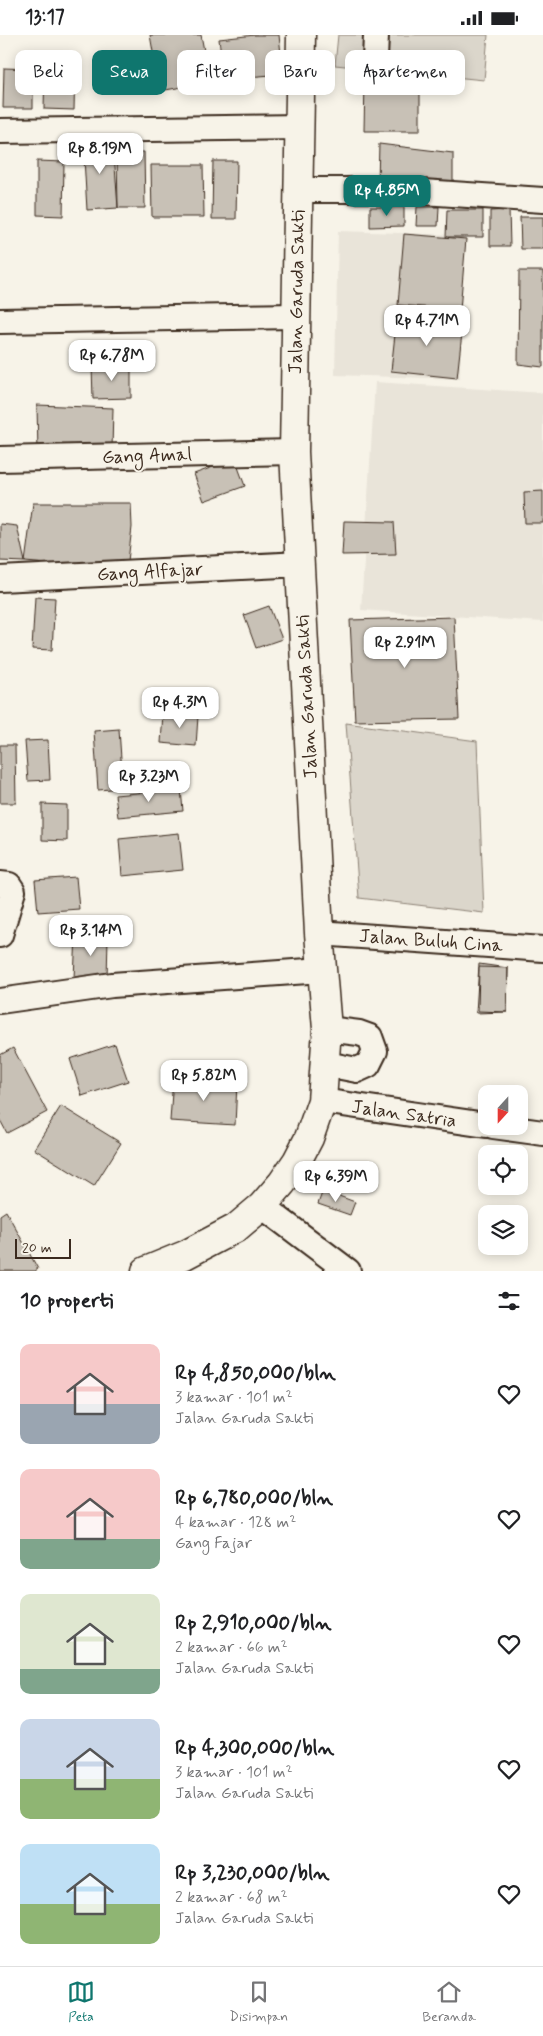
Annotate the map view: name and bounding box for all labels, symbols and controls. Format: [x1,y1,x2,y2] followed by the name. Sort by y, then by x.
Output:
[25,5,65,30] text: 13:17
[15,50,82,95] chip: Beli
[92,50,167,95] chip: Sewa
[177,50,255,95] chip: Filter
[265,50,335,95] chip: Baru
[345,50,465,95] chip: Apartemen
[48,133,152,175] pin: Rp 8.19M
[68,138,132,159] text: Rp 8.19M
[335,175,439,217] pin: Rp 4.85M
[355,180,419,201] text: Rp 4.85M
[283,210,311,374] street label: Jalan Garuda Sakti
[375,305,479,347] pin: Rp 4.71M
[395,310,459,331] text: Rp 4.71M
[60,339,164,382] pin: Rp 6.78M
[80,345,144,366] text: Rp 6.78M
[102,442,193,472] street label: Gang Amal
[96,557,204,589] street label: Gang Alfajar
[290,614,324,780] street label: Jalan Garuda Sakti
[353,627,457,669] pin: Rp 2.91M
[375,632,435,653] text: Rp 2.91M
[134,687,226,729] pin: Rp 4.3M
[153,692,207,713] text: Rp 4.3M
[97,761,201,803] pin: Rp 3.23M
[119,766,179,787] text: Rp 3.23M
[39,915,143,957] pin: Rp 3.14M
[60,920,122,941] text: Rp 3.14M
[358,924,504,959] street label: Jalan Buluh Cina
[152,1059,256,1102] pin: Rp 5.82M
[171,1065,237,1086] text: Rp 5.82M
[478,1085,528,1135] north arrow
[478,1085,528,1255] map controls
[350,1094,458,1134] street label: Jalan Satria
[478,1145,528,1195] button: locate
[284,1161,388,1203] pin: Rp 6.39M
[305,1166,367,1187] text: Rp 6.39M
[478,1205,528,1255] button: layers
[15,1236,71,1259] scale bar
[22,1239,52,1257] text: 20 m
[20,1287,113,1315] text: 10 properti
[495,1287,523,1315] icon: filters
[175,1359,336,1387] text: Rp 4,850,000/bln
[60,1364,120,1424] icon: home
[495,1380,523,1408] icon: heart
[175,1387,293,1408] text: 3 kamar · 101 m²
[175,1408,313,1429] text: Jalan Garuda Sakti
[175,1484,333,1512] text: Rp 6,780,000/bln
[60,1489,120,1549] icon: home
[495,1505,523,1533] icon: heart
[175,1512,296,1533] text: 4 kamar · 128 m²
[175,1533,252,1554] text: Gang Fajar
[175,1609,331,1637] text: Rp 2,910,000/bln
[60,1614,120,1674] icon: home
[495,1630,523,1658] icon: heart
[175,1637,288,1658] text: 2 kamar · 66 m²
[175,1658,313,1679] text: Jalan Garuda Sakti
[175,1734,334,1762] text: Rp 4,300,000/bln
[60,1739,120,1799] icon: home
[495,1755,523,1783] icon: heart
[175,1762,293,1783] text: 3 kamar · 101 m²
[175,1783,313,1804] text: Jalan Garuda Sakti
[175,1859,330,1887] text: Rp 3,230,000/bln
[60,1864,120,1924] icon: home
[495,1880,523,1908] icon: heart
[175,1887,288,1908] text: 2 kamar · 68 m²
[175,1908,313,1929] text: Jalan Garuda Sakti
[67,1978,95,2026] tab: Peta
[229,1978,288,2026] tab: Disimpan
[422,1978,476,2026] tab: Beranda

